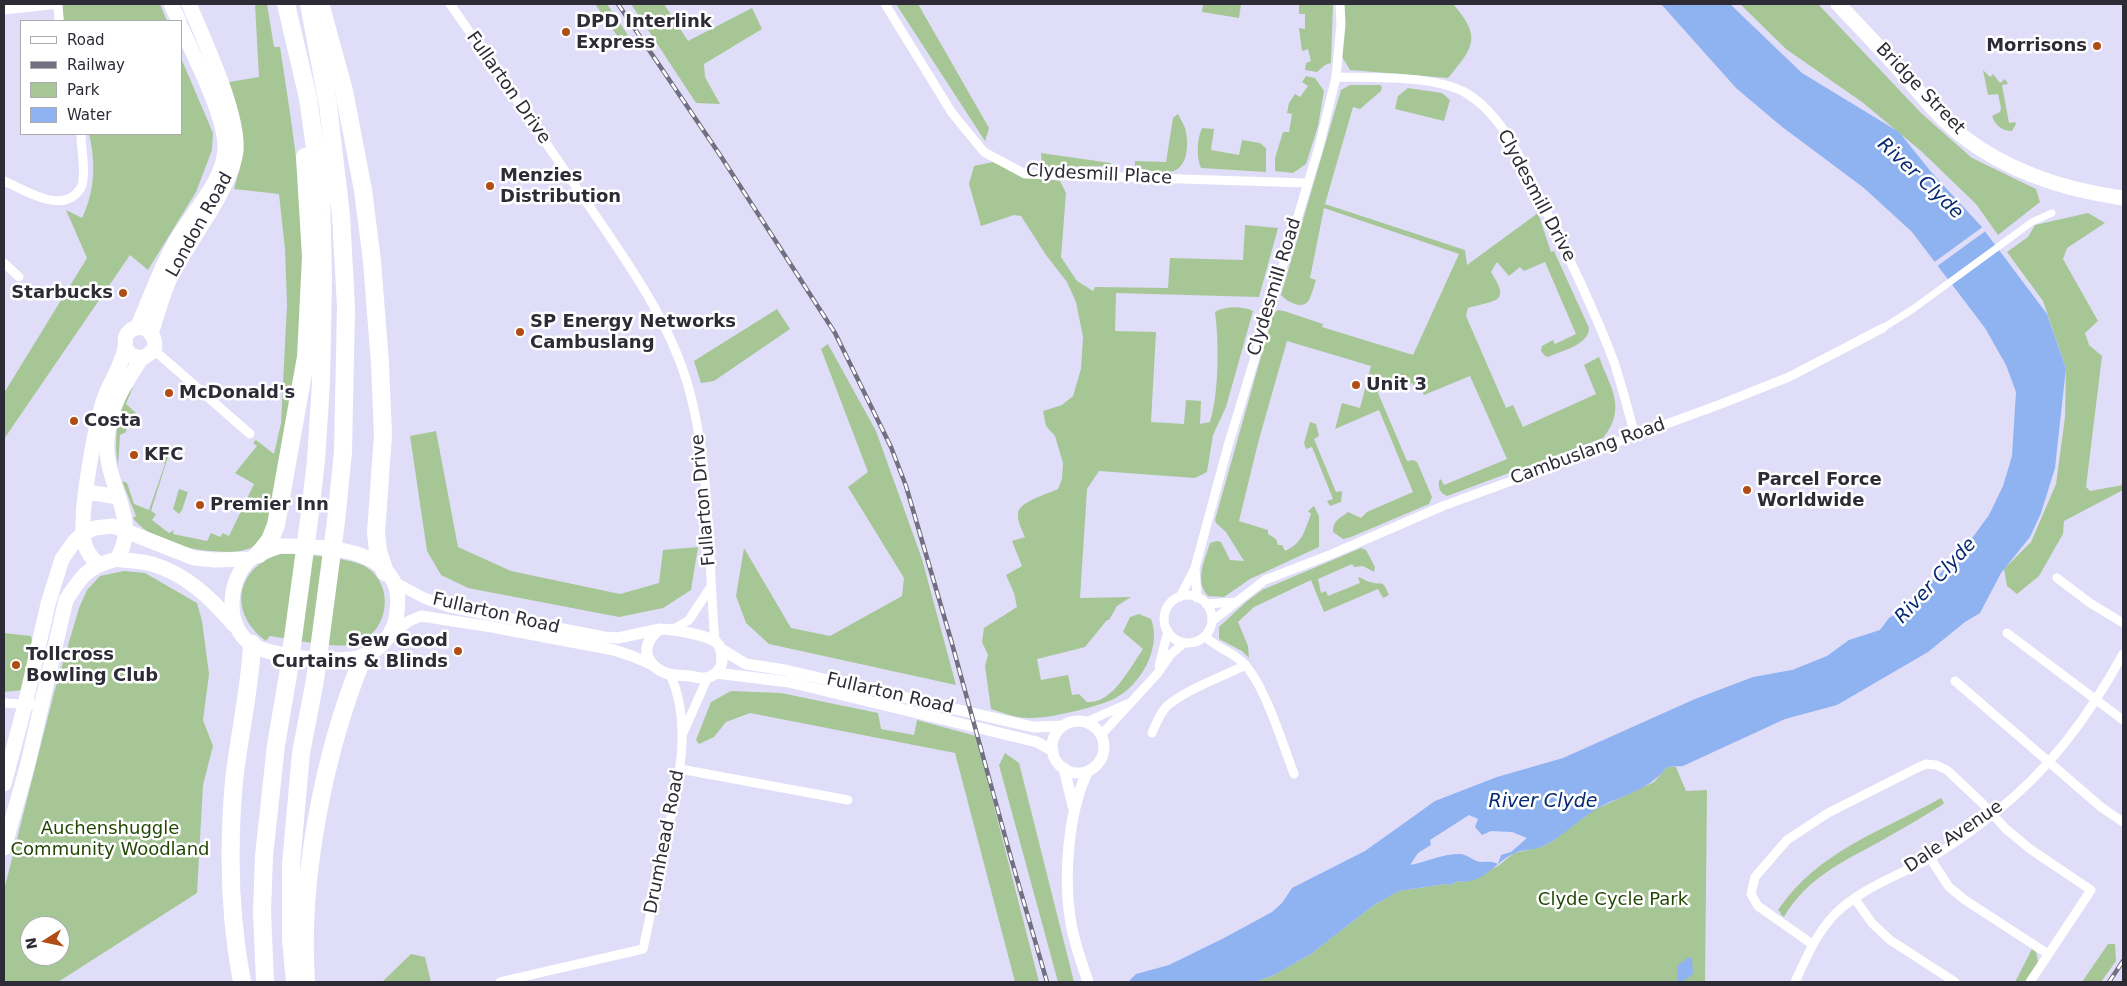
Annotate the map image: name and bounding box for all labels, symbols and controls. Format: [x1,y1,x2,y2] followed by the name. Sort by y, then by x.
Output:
[576,11,712,54] place label: DPD Interlink Express
[20,20,182,135] legend
[560,26,572,38] marker: DPD Interlink Express
[461,28,555,148] street label: Fullarton Drive
[67,31,105,49] text: Road
[1986,35,2087,57] place label: Morrisons
[1871,39,1969,139] street label: Bridge Street
[2091,40,2103,52] marker: Morrisons
[67,56,125,74] text: Railway
[67,81,99,99] text: Park
[67,106,111,124] text: Water
[1492,126,1580,266] street label: Clydesmill Drive
[1872,134,1968,224] water label: River Clyde
[1025,160,1173,190] street label: Clydesmill Place
[500,165,621,208] place label: Menzies Distribution
[162,169,238,281] street label: London Road
[484,180,496,192] marker: Menzies Distribution
[1244,215,1306,359] street label: Clydesmill Road
[11,282,113,304] place label: Starbucks
[117,287,129,299] marker: Starbucks
[530,311,736,354] place label: SP Energy Networks Cambuslang
[514,326,526,338] marker: SP Energy Networks Cambuslang
[1366,374,1427,396] place label: Unit 3
[1350,379,1362,391] marker: Unit 3
[179,382,295,404] place label: McDonald's
[163,387,175,399] marker: McDonald's
[84,410,141,432] place label: Costa
[1508,414,1668,490] street label: Cambuslang Road
[68,415,80,427] marker: Costa
[687,433,721,567] street label: Fullarton Drive
[144,444,183,466] place label: KFC
[128,449,140,461] marker: KFC
[1757,469,1882,512] place label: Parcel Force Worldwide
[1741,484,1753,496] marker: Parcel Force Worldwide
[210,494,329,516] place label: Premier Inn
[194,499,206,511] marker: Premier Inn
[1891,533,1981,629] water label: River Clyde
[430,589,562,639] street label: Fullarton Road
[272,630,448,672] place label: Sew Good Curtains & Blinds
[26,644,158,686] place label: Tollcross Bowling Club
[452,645,464,657] marker: Sew Good Curtains & Blinds
[10,659,22,671] marker: Tollcross Bowling Club
[824,669,956,719] street label: Fullarton Road
[640,768,690,916] street label: Drumhead Road
[1489,791,1597,813] water label: River Clyde
[1901,796,2007,878] street label: Dale Avenue
[11,818,209,861] park label: Auchenshuggle Community Woodland
[1538,889,1688,911] park label: Clyde Cycle Park
[20,916,70,966] north arrow
[22,936,40,951] text: N

